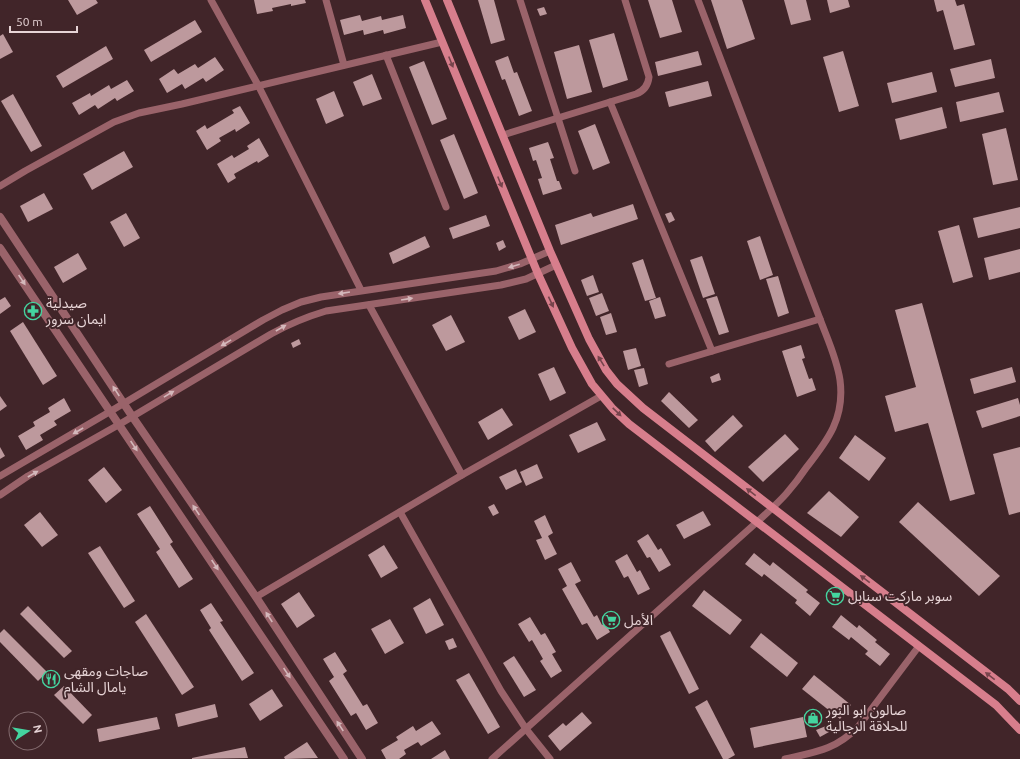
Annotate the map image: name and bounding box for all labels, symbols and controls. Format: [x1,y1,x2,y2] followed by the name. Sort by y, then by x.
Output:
[10,8,77,34] scale bar
[16,15,43,28] text: 50 m
[448,56,454,68] one-way arrow
[497,177,503,188] one-way arrow
[508,263,520,269] one-way arrow
[18,275,26,285] one-way arrow
[338,290,350,296] one-way arrow
[45,295,106,328] place label: صيدلية ايمان سرور
[401,296,413,302] one-way arrow
[547,296,554,308] one-way arrow
[23,301,43,321] pharmacy icon: صيدلية ايمان سرور
[275,325,287,331] one-way arrow
[220,339,232,346] one-way arrow
[597,355,604,367] one-way arrow
[112,385,119,397] one-way arrow
[163,391,175,398] one-way arrow
[612,408,622,417] one-way arrow
[72,427,84,434] one-way arrow
[130,440,138,451] one-way arrow
[27,470,39,477] one-way arrow
[745,487,756,496] one-way arrow
[192,505,200,515] one-way arrow
[211,559,218,571] one-way arrow
[859,575,870,584] one-way arrow
[825,586,845,606] supermarket icon: سوبر ماركت سنابل
[848,588,952,605] place label: سوبر ماركت سنابل
[601,610,621,630] supermarket icon: الأمل
[265,612,273,623] one-way arrow
[624,612,653,629] place label: الأمل
[64,663,148,698] place label: صاجات ومقهى يامال الشام
[283,668,291,678] one-way arrow
[41,669,61,689] restaurant icon: صاجات ومقهى يامال الشام
[985,671,996,680] one-way arrow
[825,702,907,735] place label: صالون ابو النور للحلاقة الرجالية
[803,708,823,728] shop icon: صالون ابو النور للحلاقة الرجالية
[8,711,48,751] north arrow
[336,721,344,731] one-way arrow
[31,724,45,734] text: N

